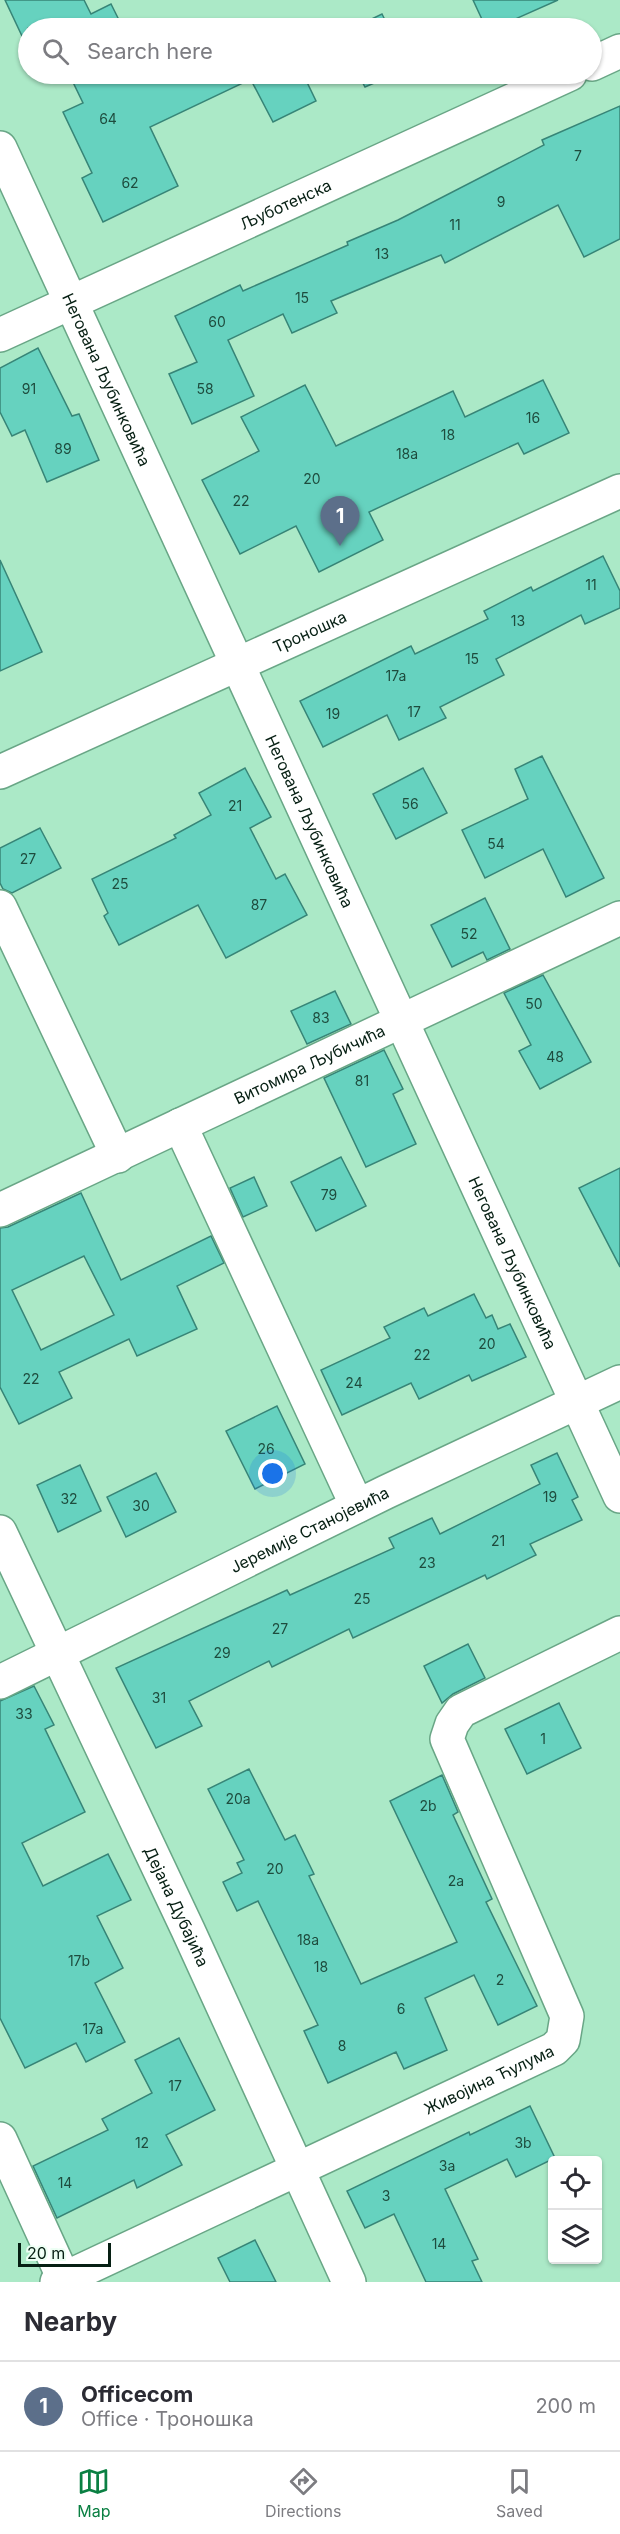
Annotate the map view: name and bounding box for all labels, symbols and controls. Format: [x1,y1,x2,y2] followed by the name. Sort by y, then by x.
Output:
[18,18,602,84] search box
[39,35,72,68] icon: search
[87,38,213,64] text: Search here
[99,110,117,127] house number: 64
[574,147,582,164] house number: 7
[121,174,139,191] house number: 62
[237,175,334,234] street label: Љуботенска
[497,193,505,210] house number: 9
[449,216,461,233] house number: 11
[375,245,389,262] house number: 13
[295,289,309,306] house number: 15
[58,290,155,469] street label: Негована Љубинковића
[208,313,226,330] house number: 60
[22,380,36,397] house number: 91
[196,380,214,397] house number: 58
[526,409,540,426] house number: 16
[441,426,455,443] house number: 18
[54,440,72,457] house number: 89
[396,445,418,462] house number: 18a
[303,470,321,487] house number: 20
[232,492,250,509] house number: 22
[320,496,360,546] pin: 1
[585,576,597,593] house number: 11
[270,606,350,657] street label: Троношка
[511,612,525,629] house number: 13
[465,650,479,667] house number: 15
[386,667,406,684] house number: 17a
[407,703,421,720] house number: 17
[326,705,340,722] house number: 19
[261,731,358,911] street label: Негована Љубинковића
[401,795,419,812] house number: 56
[228,797,242,814] house number: 21
[487,835,505,852] house number: 54
[20,850,36,867] house number: 27
[111,875,129,892] house number: 25
[251,896,267,913] house number: 87
[460,925,478,942] house number: 52
[525,995,543,1012] house number: 50
[312,1009,330,1026] house number: 83
[231,1020,388,1108] street label: Витомира Љубичића
[546,1048,564,1065] house number: 48
[355,1072,369,1089] house number: 81
[464,1173,561,1352] street label: Негована Љубинковића
[321,1186,337,1203] house number: 79
[478,1335,496,1352] house number: 20
[413,1346,431,1363] house number: 22
[22,1370,40,1387] house number: 22
[345,1374,363,1391] house number: 24
[257,1440,275,1457] house number: 26
[258,1459,287,1488] your location
[227,1482,392,1577] street label: Јеремије Станојевића
[543,1488,557,1505] house number: 19
[60,1490,78,1507] house number: 32
[132,1497,150,1514] house number: 30
[491,1532,505,1549] house number: 21
[418,1554,436,1571] house number: 23
[353,1590,371,1607] house number: 25
[272,1620,288,1637] house number: 27
[213,1644,231,1661] house number: 29
[152,1689,166,1706] house number: 31
[15,1705,33,1722] house number: 33
[540,1730,546,1747] house number: 1
[225,1790,251,1807] house number: 20a
[419,1797,437,1814] house number: 2b
[140,1843,213,1970] street label: Дејана Дубајића
[266,1860,284,1877] house number: 20
[448,1872,464,1889] house number: 2a
[297,1931,319,1948] house number: 18a
[68,1952,90,1969] house number: 17b
[314,1958,328,1975] house number: 18
[496,1971,504,1988] house number: 2
[397,2000,405,2017] house number: 6
[83,2020,103,2037] house number: 17a
[338,2037,346,2054] house number: 8
[421,2040,557,2119] street label: Живојина Ћулума
[168,2077,182,2094] house number: 17
[135,2134,149,2151] house number: 12
[514,2134,532,2151] house number: 3b
[548,2156,602,2264] map controls
[548,2156,602,2210] button: locate
[439,2157,455,2174] house number: 3a
[58,2174,72,2191] house number: 14
[382,2187,390,2204] house number: 3
[548,2210,602,2264] button: layers
[432,2235,446,2252] house number: 14
[18,2240,111,2268] scale bar
[27,2243,65,2263] text: 20 m
[24,2306,117,2337] text: Nearby
[81,2381,193,2407] text: Officecom
[39,2394,48,2418] text: 1
[535,2394,596,2418] text: 200 m
[81,2407,254,2431] text: Office · Троношка
[77,2465,111,2521] tab: Map
[265,2465,341,2521] tab: Directions
[496,2465,543,2521] tab: Saved

